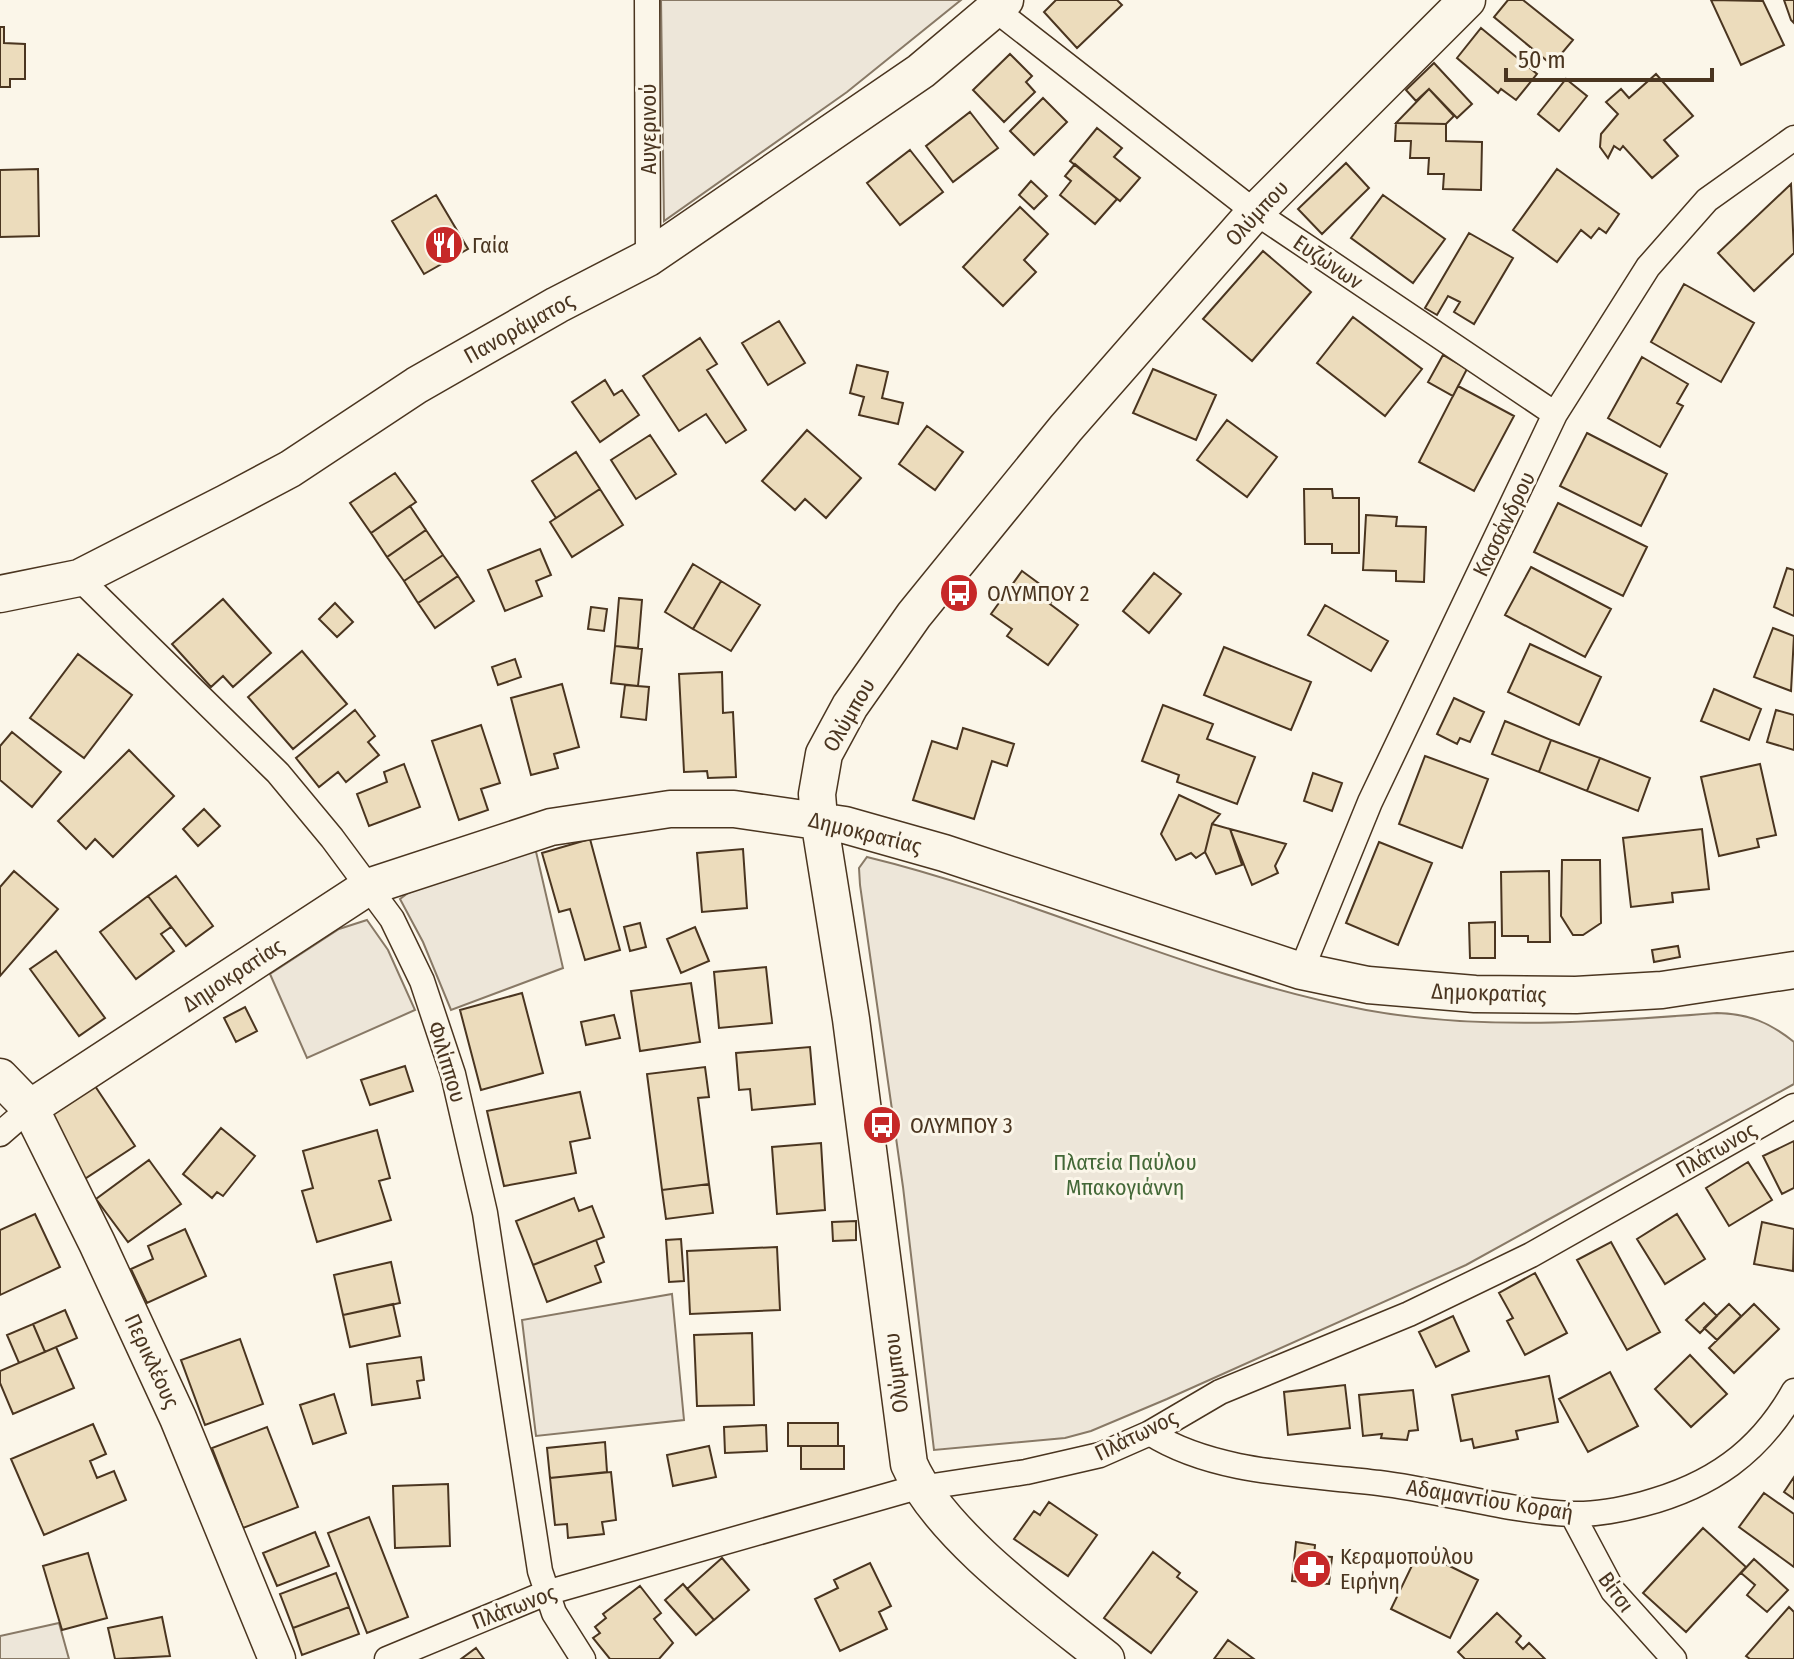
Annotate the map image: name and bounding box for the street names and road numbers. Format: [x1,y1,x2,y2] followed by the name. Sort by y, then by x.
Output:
[635,84,662,174] street label: Αυγερινού
[1220,174,1294,252] street label: Ολύμπου
[1288,229,1368,295] street label: Ευζώνων
[459,287,579,369] street label: Πανοράματος
[1467,467,1541,581] street label: Κασσάνδρου
[817,673,881,757] street label: Ολύμπου
[806,806,924,860] street label: Δημοκρατίας
[177,932,289,1018] street label: Δημοκρατίας
[1431,977,1547,1009] street label: Δημοκρατίας
[422,1018,472,1106] street label: Φιλίππου
[1671,1116,1761,1184] street label: Πλάτωνος
[118,1310,186,1412] street label: Περικλέους
[878,1331,914,1415] street label: Ολύμπου
[1090,1403,1182,1467] street label: Πλάτωνος
[1405,1473,1575,1527] street label: Αδαμαντίου Κοραή
[1592,1567,1640,1617] street label: Βίτσι
[468,1579,560,1635] street label: Πλάτωνος

